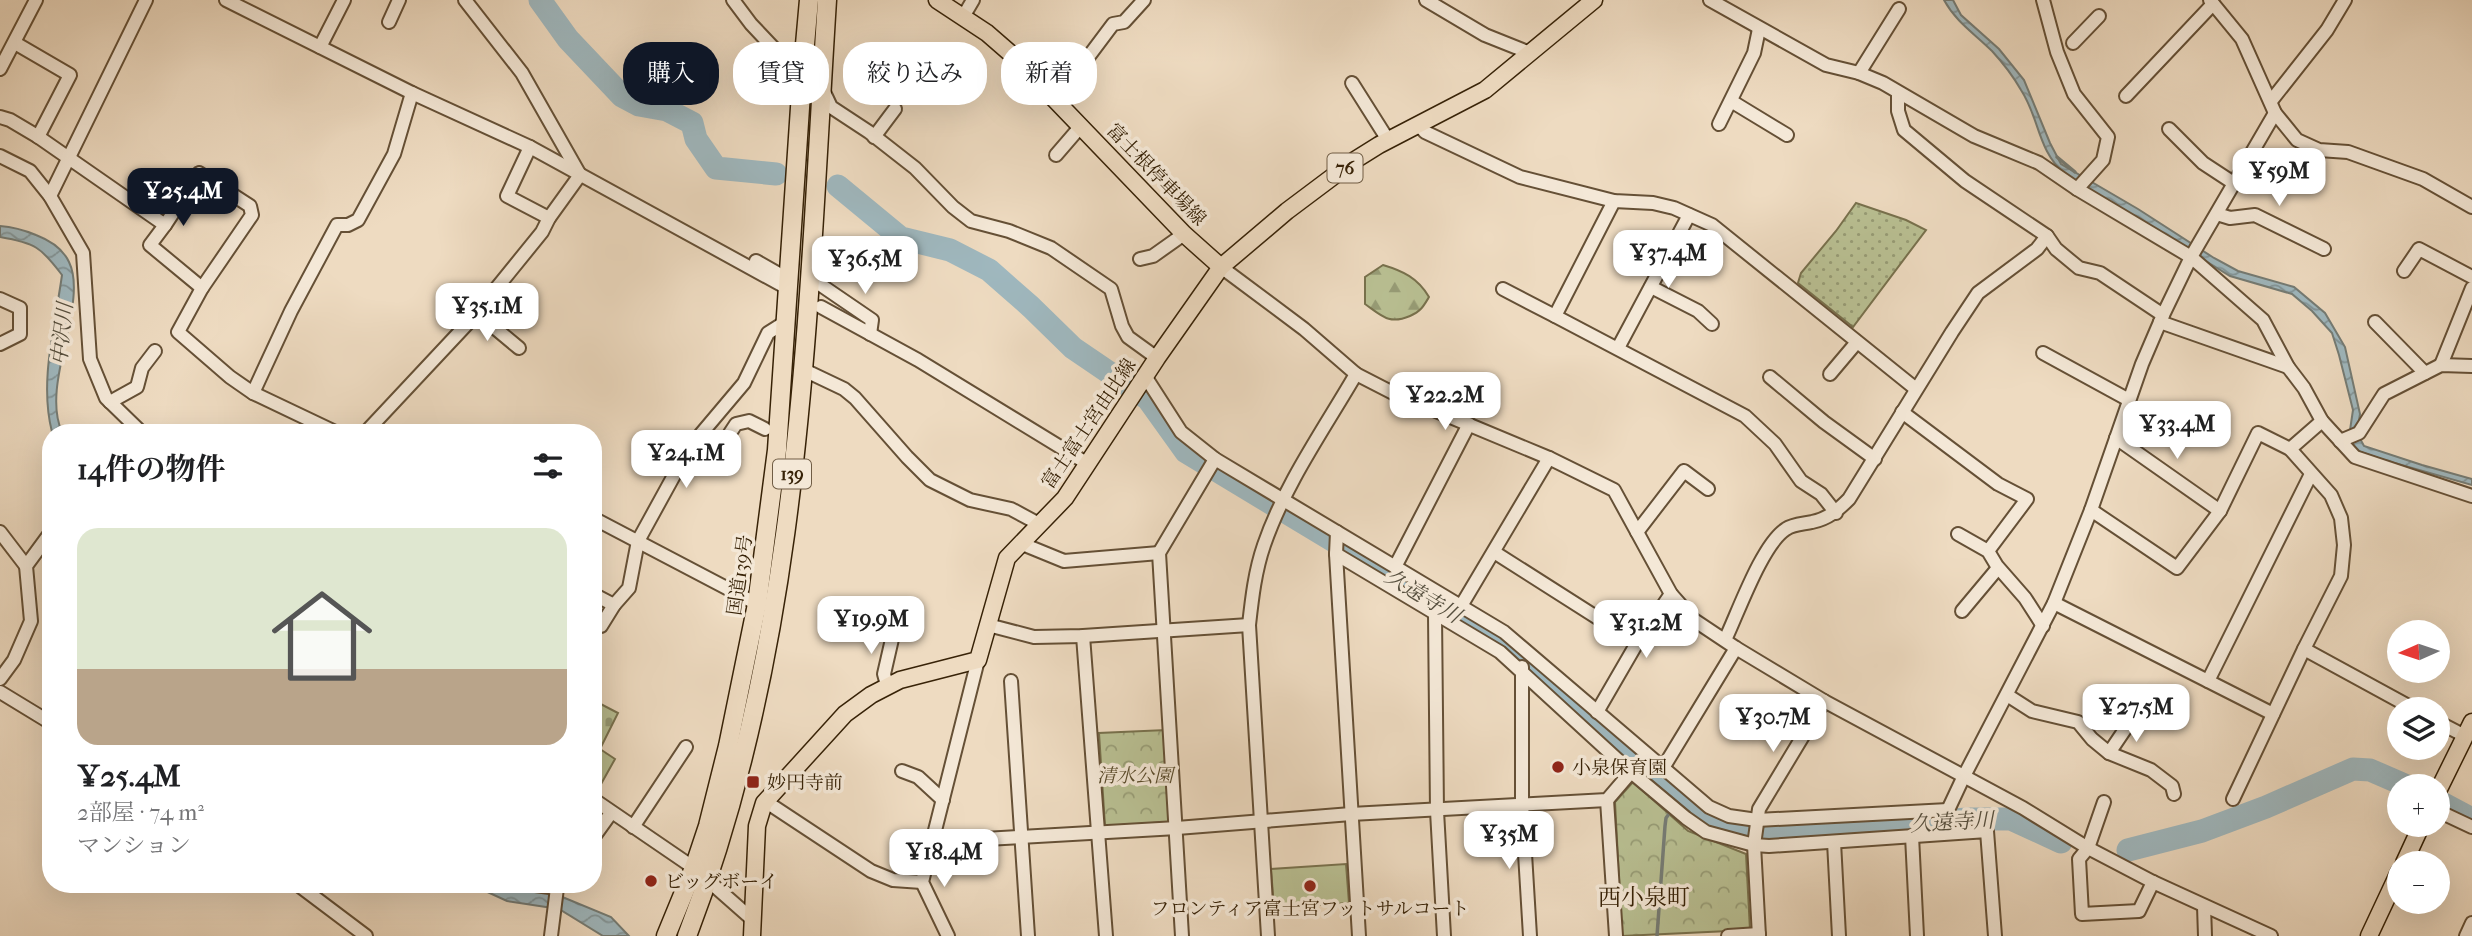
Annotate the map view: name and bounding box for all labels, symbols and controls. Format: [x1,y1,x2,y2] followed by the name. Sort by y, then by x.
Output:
[623,42,719,105] chip: 購入
[733,42,829,105] chip: 賃貸
[843,42,987,105] chip: 絞り込み
[1001,42,1097,105] chip: 新着
[1102,119,1210,230] street label: 富士根停車場線
[2238,148,2320,208] pin: ¥59M
[1328,154,1362,182] road number: 76
[2249,157,2309,184] text: ¥59M
[126,168,240,228] pin: ¥25.4M
[143,177,223,204] text: ¥25.4M
[1611,230,1725,290] pin: ¥37.4M
[808,236,922,296] pin: ¥36.5M
[1629,239,1707,266] text: ¥37.4M
[828,245,902,272] text: ¥36.5M
[430,284,544,343] pin: ¥35.1M
[452,292,522,319] text: ¥35.1M
[47,299,77,367] water label: 中沢川
[1037,354,1140,493] street label: 富士富士宮由比線
[1388,372,1502,432] pin: ¥22.2M
[1406,381,1484,408] text: ¥22.2M
[2120,402,2234,461] pin: ¥33.4M
[2139,410,2215,437] text: ¥33.4M
[629,430,743,490] pin: ¥24.1M
[647,439,725,466] text: ¥24.1M
[529,447,567,485] icon: filters
[77,452,225,487] text: 14件の物件
[773,460,811,488] road number: 139
[723,533,757,617] street label: 国道139号
[1381,564,1467,629] water label: 久遠寺川
[259,573,385,699] icon: home
[814,596,928,656] pin: ¥19.9M
[1589,600,1703,660] pin: ¥31.2M
[833,605,909,632] text: ¥19.9M
[1610,609,1682,636] text: ¥31.2M
[2387,620,2450,682] north arrow
[2387,620,2450,914] map controls
[2079,684,2193,744] pin: ¥27.5M
[2099,693,2173,720] text: ¥27.5M
[1716,694,1830,754] pin: ¥30.7M
[2387,697,2450,760] button: layers
[1735,703,1811,730] text: ¥30.7M
[1572,757,1667,779] place label: 小泉保育園
[77,759,180,794] text: ¥25.4M
[1550,759,1566,775] marker: 小泉保育園
[1097,765,1176,787] park label: 清水公園
[767,772,843,794] place label: 妙円寺前
[745,774,761,790] marker: 妙円寺前
[2387,774,2450,837] button: +
[77,799,204,826] text: 2部屋 · 74 m²
[1909,808,1997,836] water label: 久遠寺川
[1468,812,1550,871] pin: ¥35M
[1480,820,1538,847] text: ¥35M
[887,830,1001,889] pin: ¥18.4M
[77,832,191,859] text: マンション
[905,838,983,865] text: ¥18.4M
[2387,851,2450,914] button: −
[665,871,778,893] place label: ビッグボーイ
[643,873,659,889] marker: ビッグボーイ
[1302,878,1318,894] marker: フロンティア富士宮フットサルコート
[1598,884,1690,911] district label: 西小泉町
[1150,898,1470,920] place label: フロンティア富士宮フットサルコート

